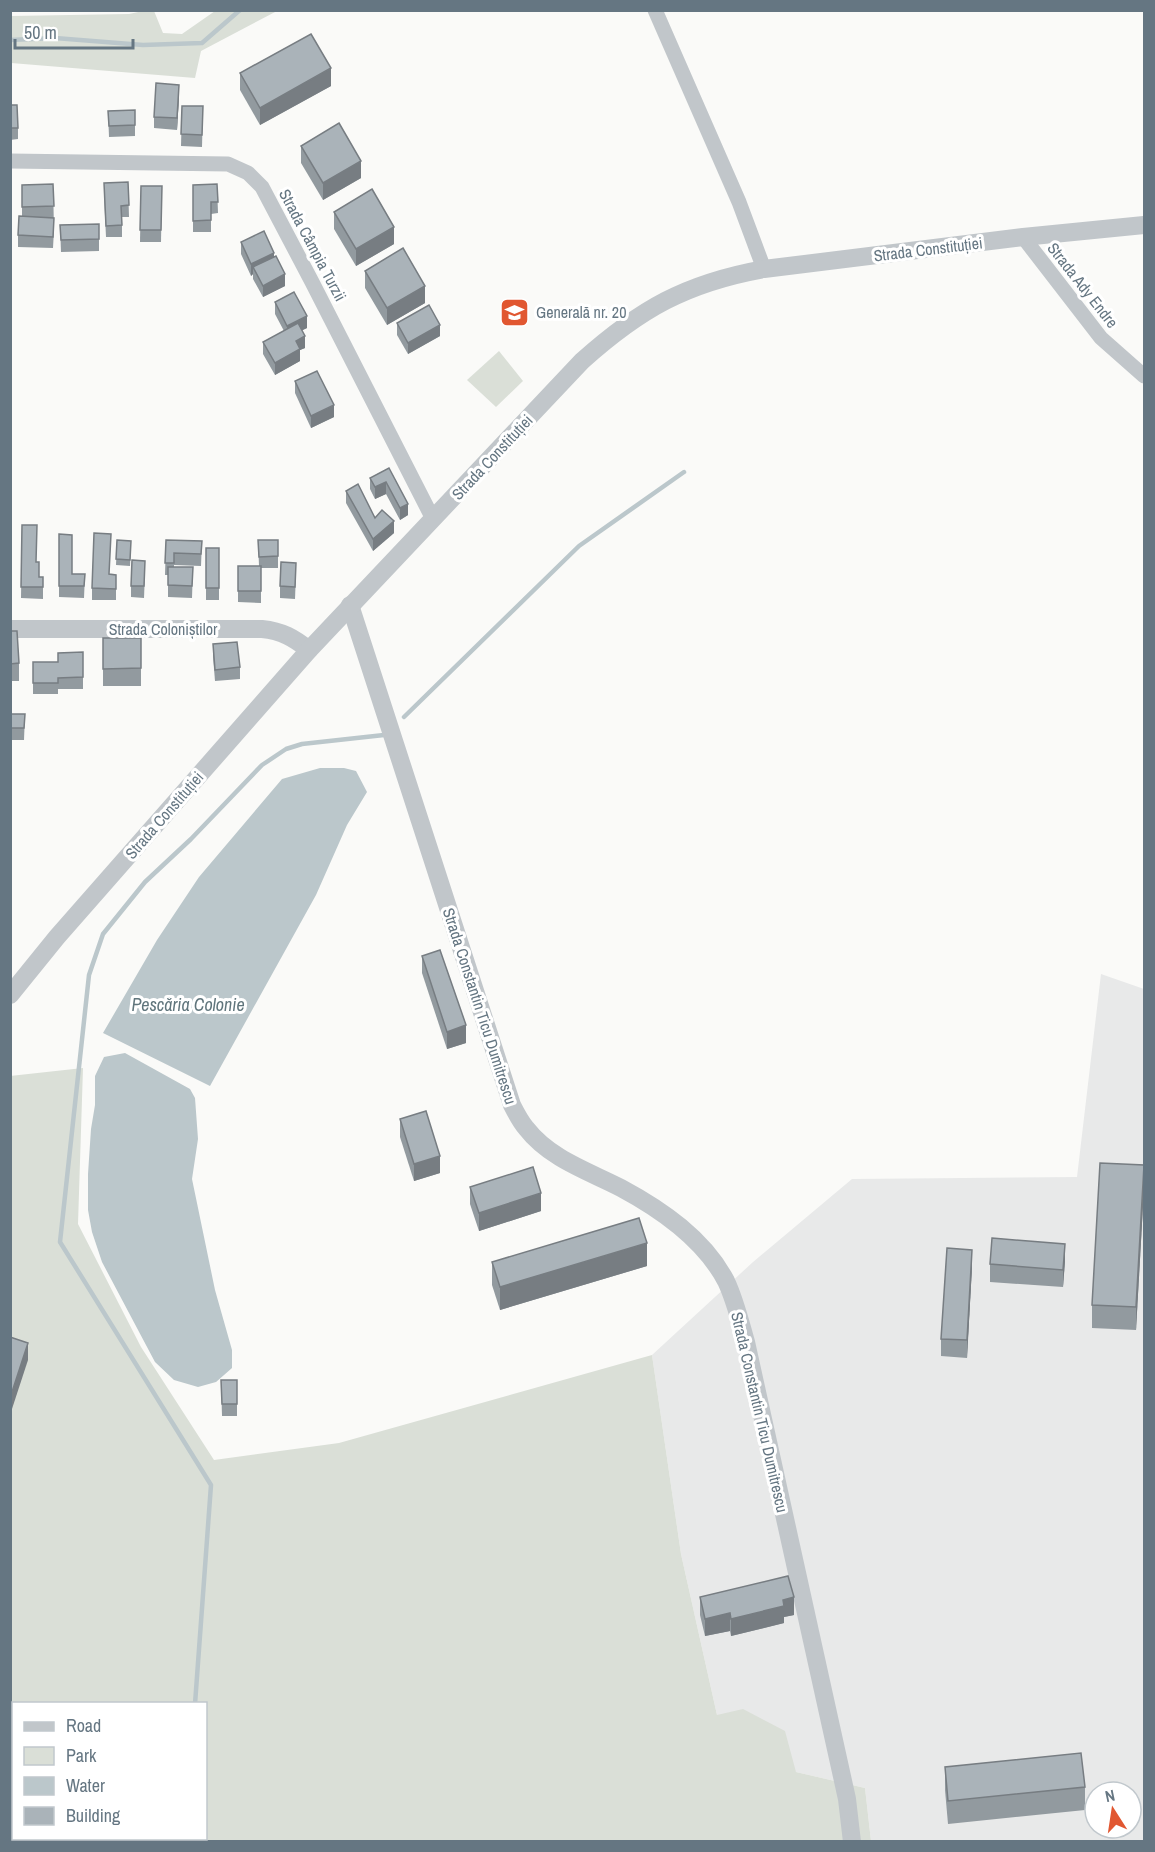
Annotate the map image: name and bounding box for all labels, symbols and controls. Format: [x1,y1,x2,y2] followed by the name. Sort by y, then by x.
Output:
[15,12,134,50] scale bar
[24,20,57,45] text: 50 m
[274,185,352,305] street label: Strada Câmpia Turzii
[872,231,984,267] street label: Strada Constituției
[1043,238,1123,332] street label: Strada Ady Endre
[499,296,531,328] school or university icon: Generală nr. 20
[536,301,626,323] place label: Generală nr. 20
[447,409,537,505] street label: Strada Constituției
[109,618,218,640] street label: Strada Coloniștilor
[120,766,208,864] street label: Strada Constituției
[438,905,522,1107] street label: Strada Constantin Ticu Dumitrescu
[131,992,245,1017] water label: Pescăria Colonie
[726,1310,794,1514] street label: Strada Constantin Ticu Dumitrescu
[12,1702,207,1840] legend
[66,1713,101,1738] text: Road
[66,1743,97,1768] text: Park
[66,1773,105,1798] text: Water
[1083,1780,1143,1840] north arrow
[1103,1784,1117,1807] text: N
[66,1803,121,1828] text: Building

